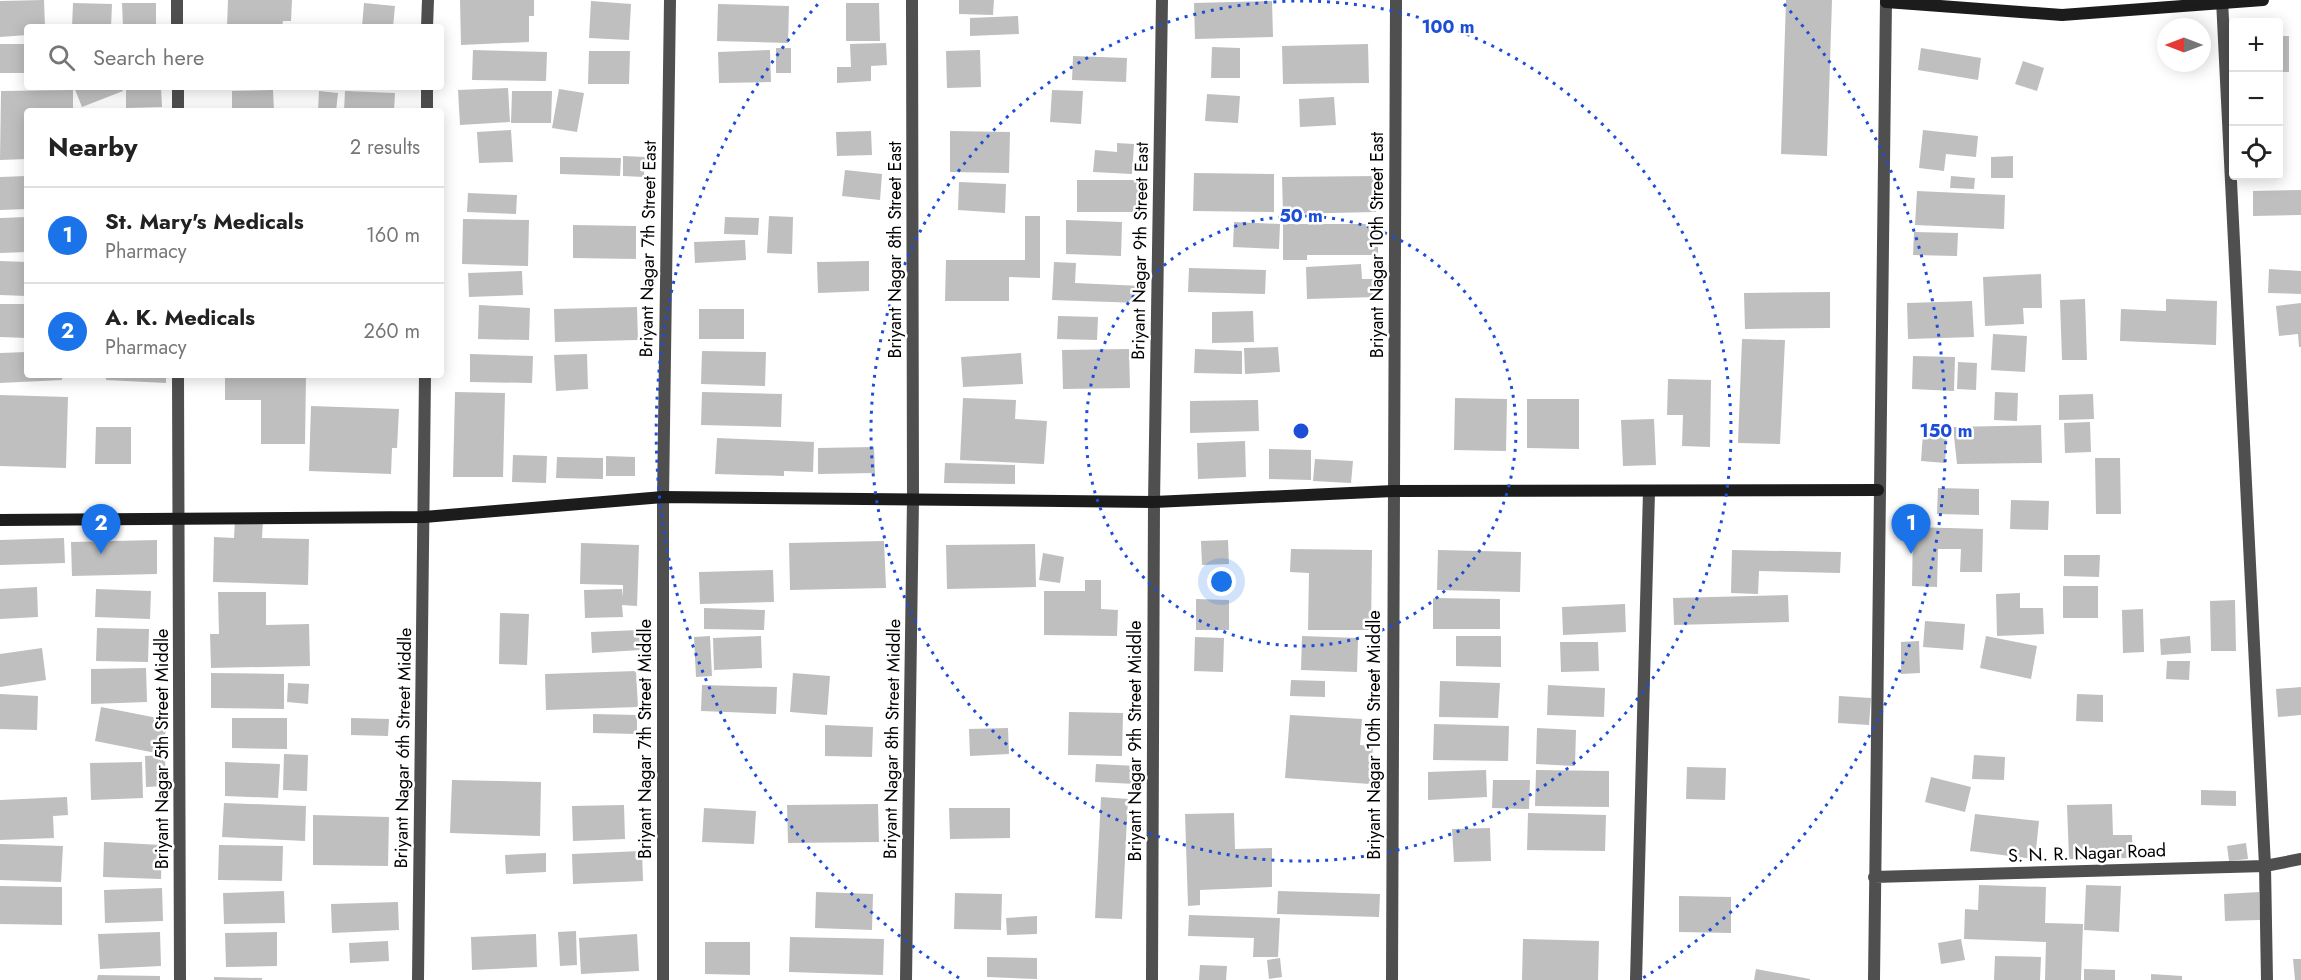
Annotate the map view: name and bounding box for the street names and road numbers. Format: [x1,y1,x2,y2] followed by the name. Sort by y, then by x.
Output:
[1364,131,1390,358] street label: Briyant Nagar 10th Street East
[633,140,663,358] street label: Briyant Nagar 7th Street East
[882,141,908,359] street label: Briyant Nagar 8th Street East
[1125,141,1155,360] street label: Briyant Nagar 9th Street East
[1361,610,1387,860] street label: Briyant Nagar 10th Street Middle
[632,619,658,859] street label: Briyant Nagar 7th Street Middle
[877,619,907,859] street label: Briyant Nagar 8th Street Middle
[1122,621,1148,861] street label: Briyant Nagar 9th Street Middle
[388,627,418,869] street label: Briyant Nagar 6th Street Middle
[149,629,175,869] street label: Briyant Nagar 5th Street Middle
[2007,837,2167,869] street label: S. N. R. Nagar Road

